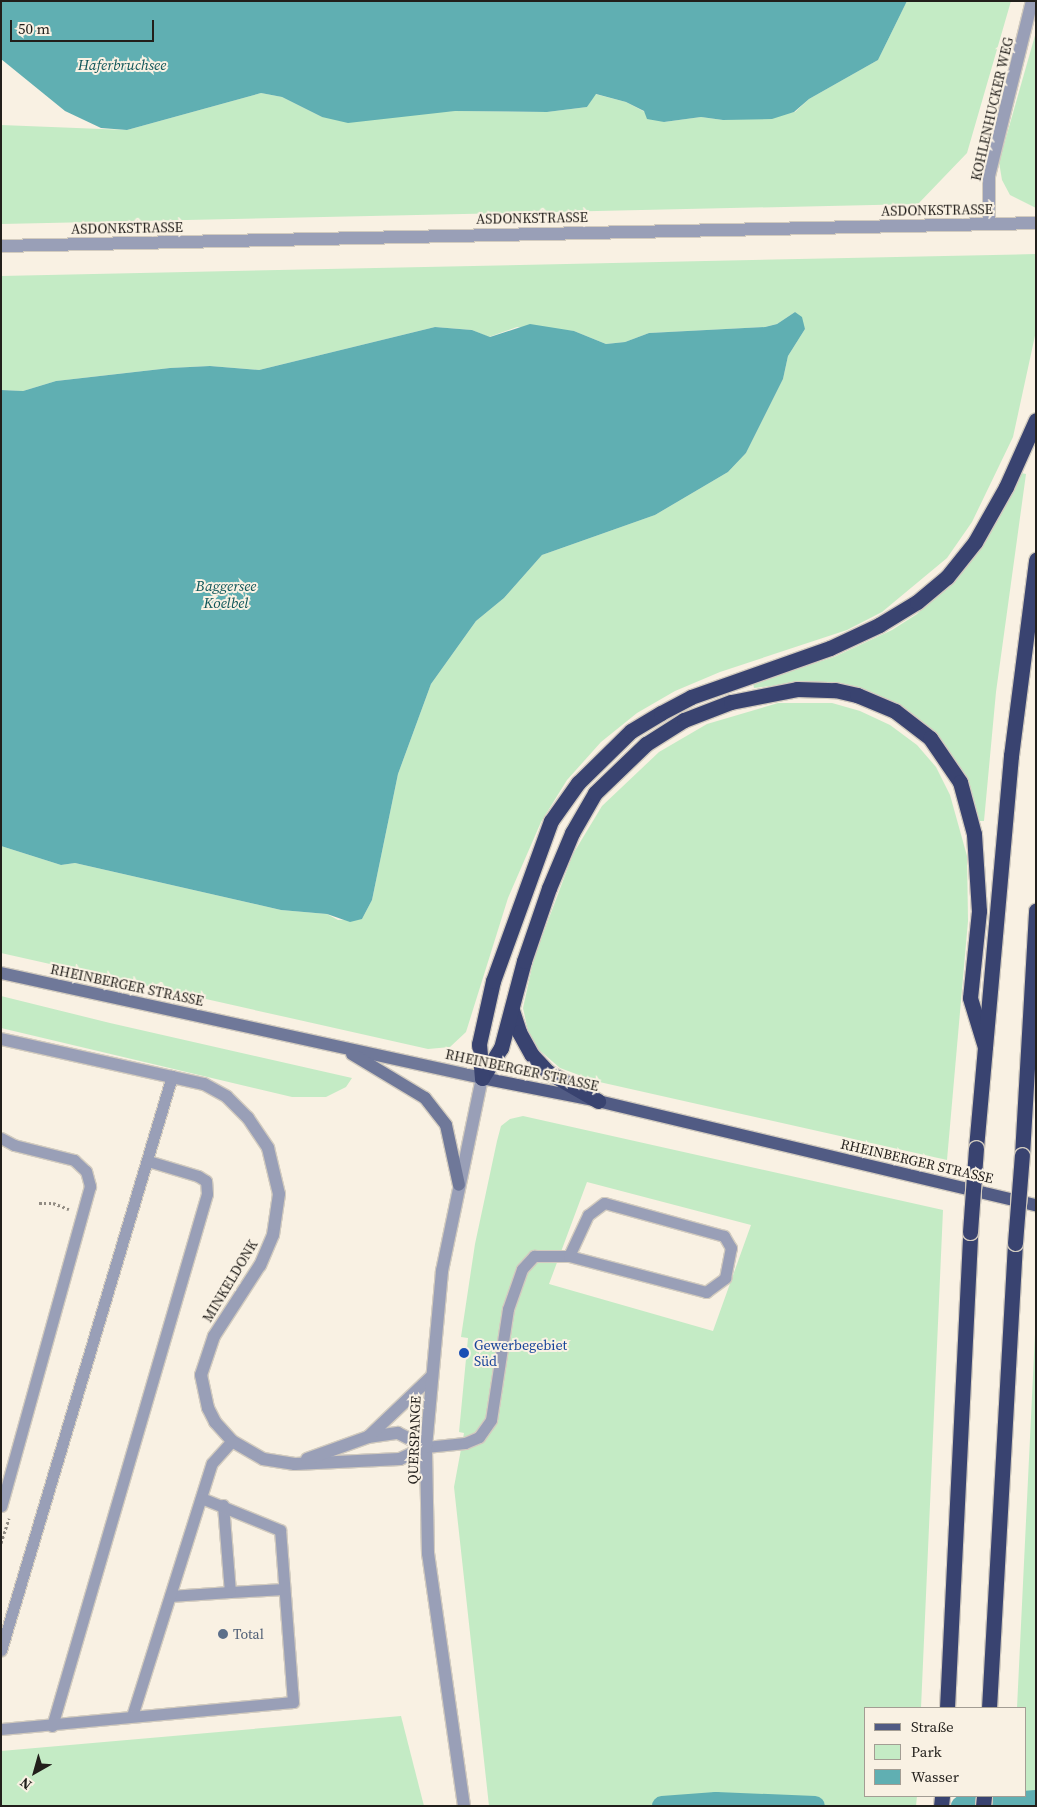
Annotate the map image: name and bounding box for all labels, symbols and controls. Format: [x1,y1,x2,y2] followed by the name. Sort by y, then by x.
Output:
[12,10,156,42] scale bar
[18,18,50,39] text: 50 m
[967,35,1017,183] street label: KOHLENHUCKER WEG
[78,56,166,74] water label: Haferbruchsee
[881,201,993,219] street label: ASDONKSTRASSE
[476,209,588,227] street label: ASDONKSTRASSE
[71,219,183,237] street label: ASDONKSTRASSE
[196,576,256,611] water label: Baggersee Koelbel
[49,961,205,1009] street label: RHEINBERGER STRASSE
[444,1046,600,1094] street label: RHEINBERGER STRASSE
[839,1135,995,1187] street label: RHEINBERGER STRASSE
[199,1237,261,1325] street label: MINKELDONK
[474,1337,567,1370] place label: Gewerbegebiet Süd
[458,1347,470,1359] marker: Gewerbegebiet Süd
[404,1395,424,1485] street label: QUERSPANGE
[233,1626,264,1642] place label: Total
[217,1628,229,1640] marker: Total
[864,1707,1027,1797] legend
[911,1716,954,1737] text: Straße
[911,1741,942,1762] text: Park
[10,1747,60,1797] north arrow
[911,1766,959,1787] text: Wasser
[16,1773,36,1795] text: N

